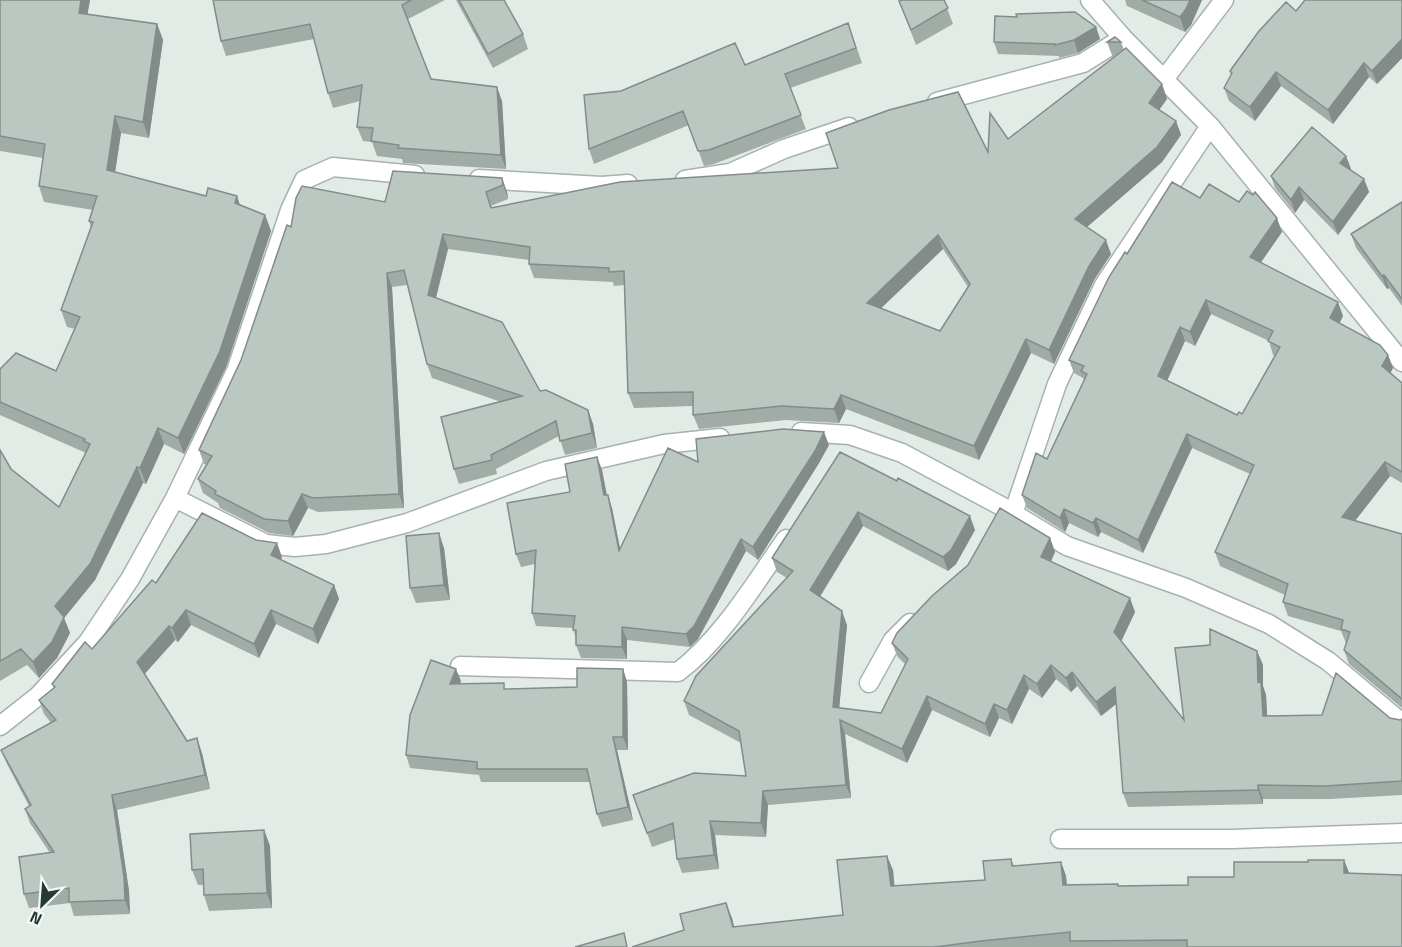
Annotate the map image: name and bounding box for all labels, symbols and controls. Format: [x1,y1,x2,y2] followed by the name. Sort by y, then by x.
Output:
[12,875,72,935] north arrow
[26,905,46,932] text: N

